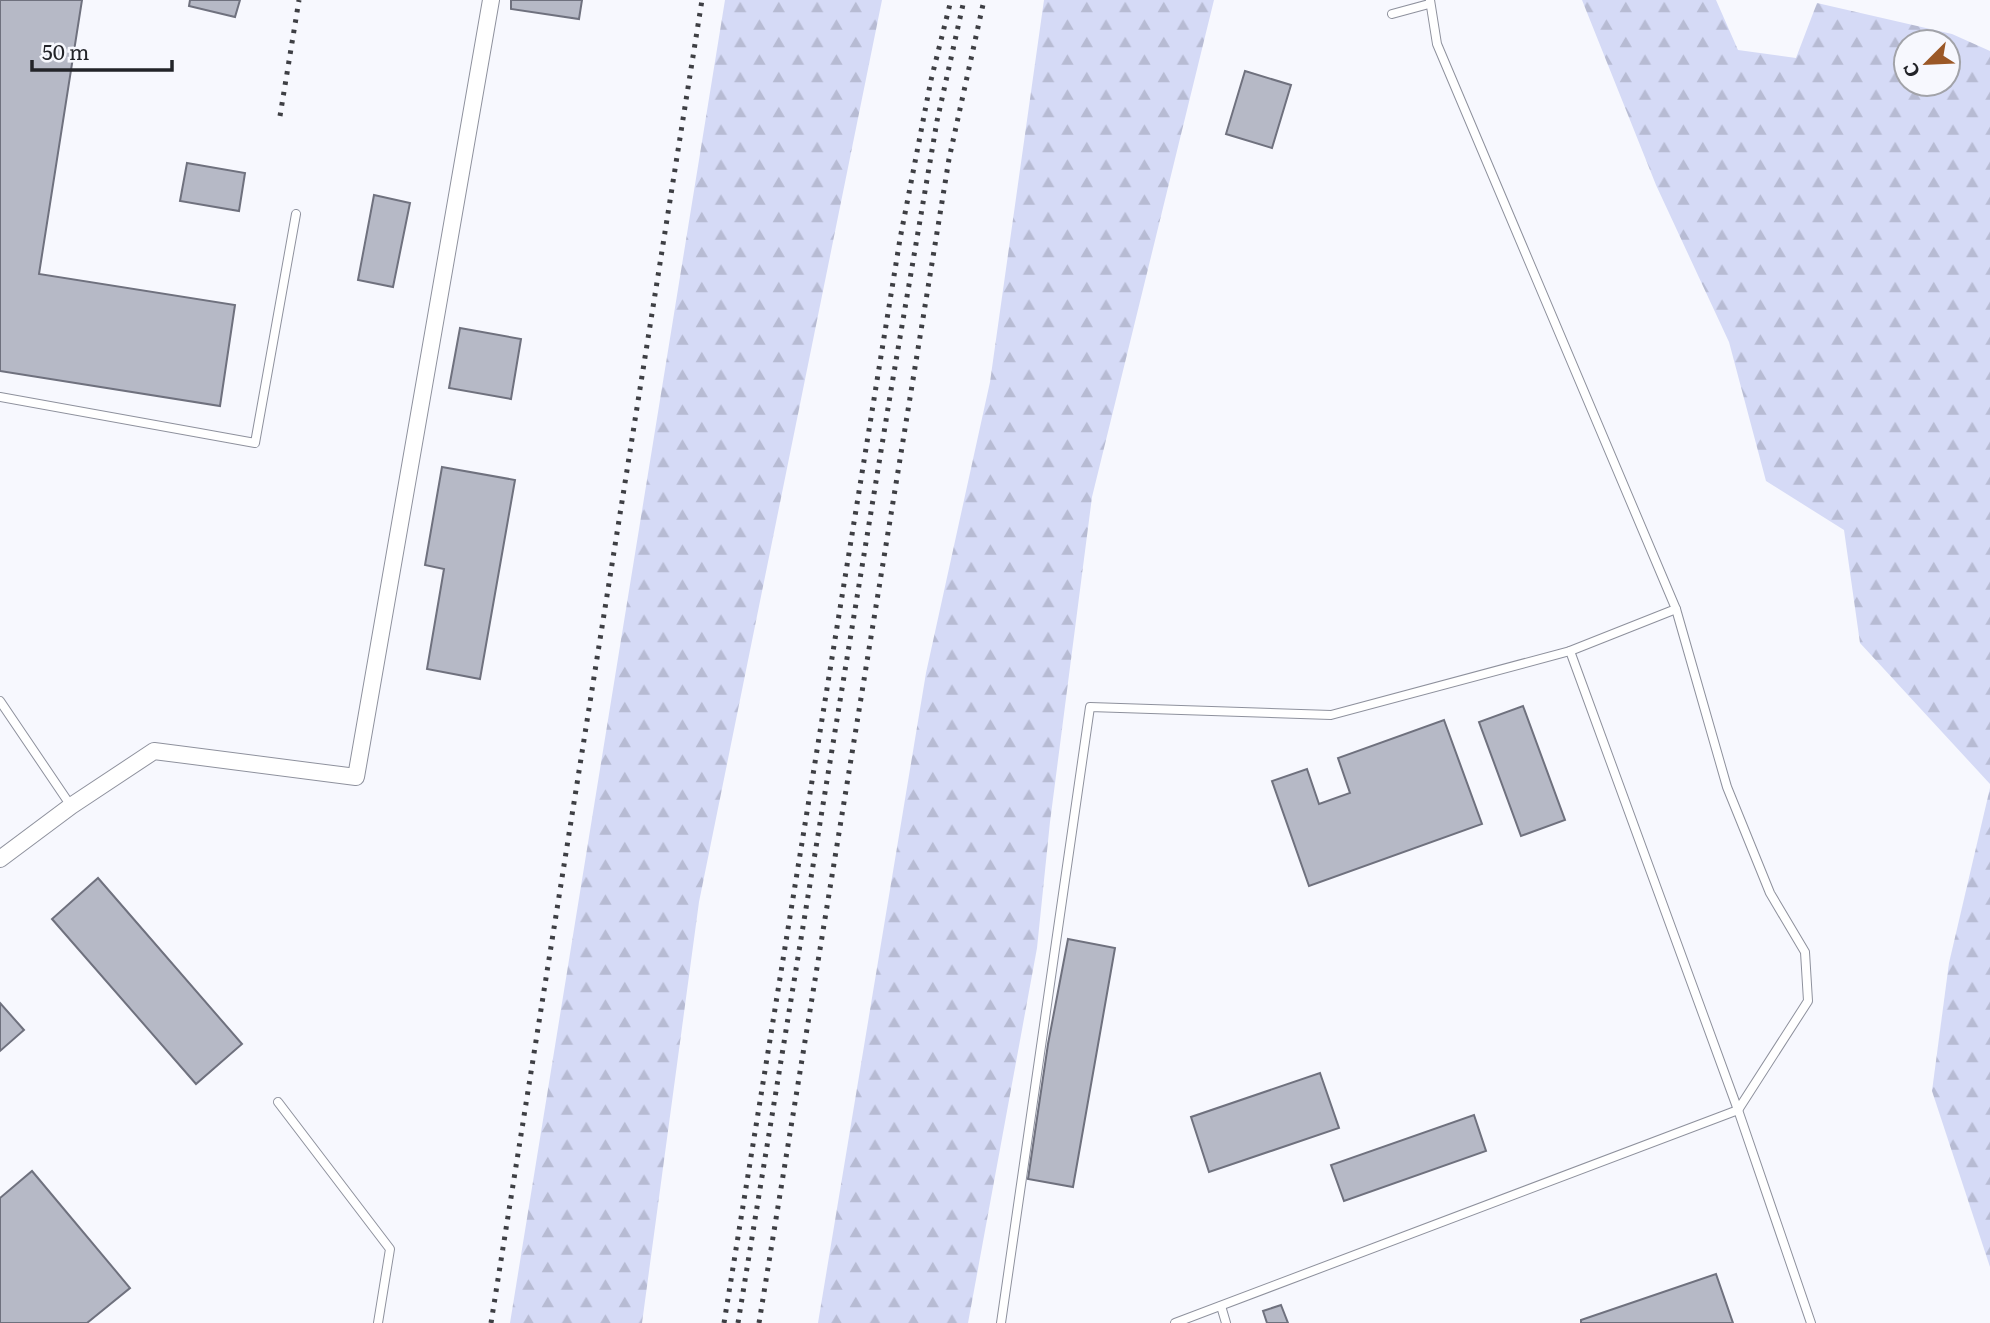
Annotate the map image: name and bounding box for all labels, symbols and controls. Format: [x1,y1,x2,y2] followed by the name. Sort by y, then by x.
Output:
[32,28,172,72] scale bar
[1892,28,1962,98] north arrow
[42,35,89,66] text: 50 m
[1895,58,1926,82] text: С

